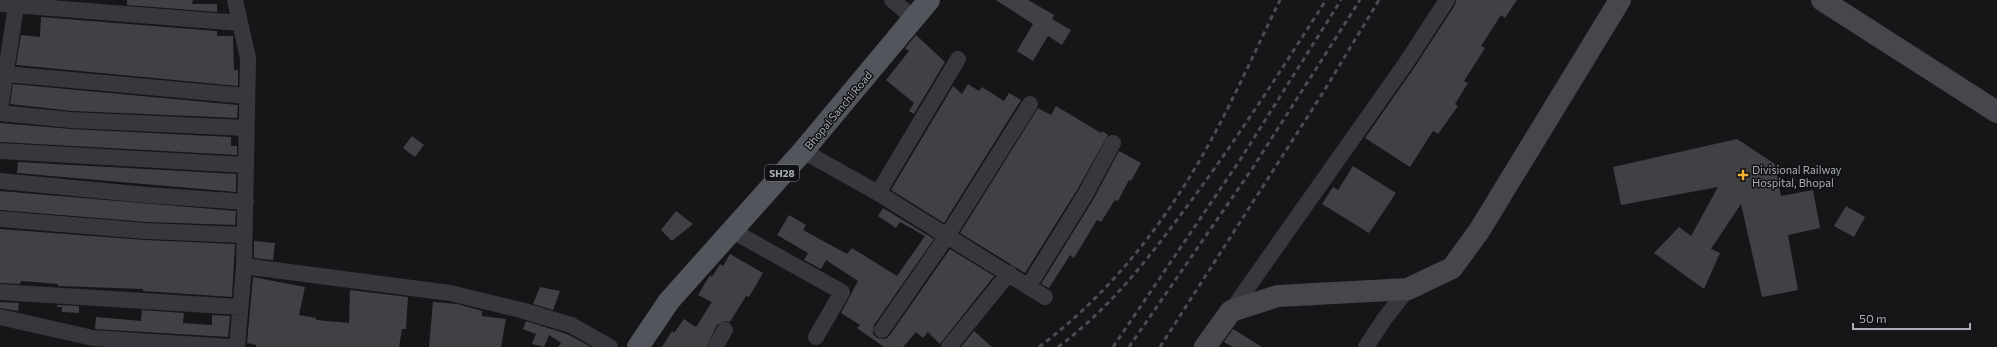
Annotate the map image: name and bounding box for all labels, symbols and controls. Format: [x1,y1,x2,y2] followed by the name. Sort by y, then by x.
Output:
[802,68,874,152] street label: Bhopal Sanchi Road
[1752,163,1842,189] place label: Divisional Railway Hospital, Bhopal
[765,165,799,181] road number: SH28
[1737,169,1749,181] marker: Divisional Railway Hospital, Bhopal
[1853,305,1970,331] scale bar
[1859,311,1887,325] text: 50 m

